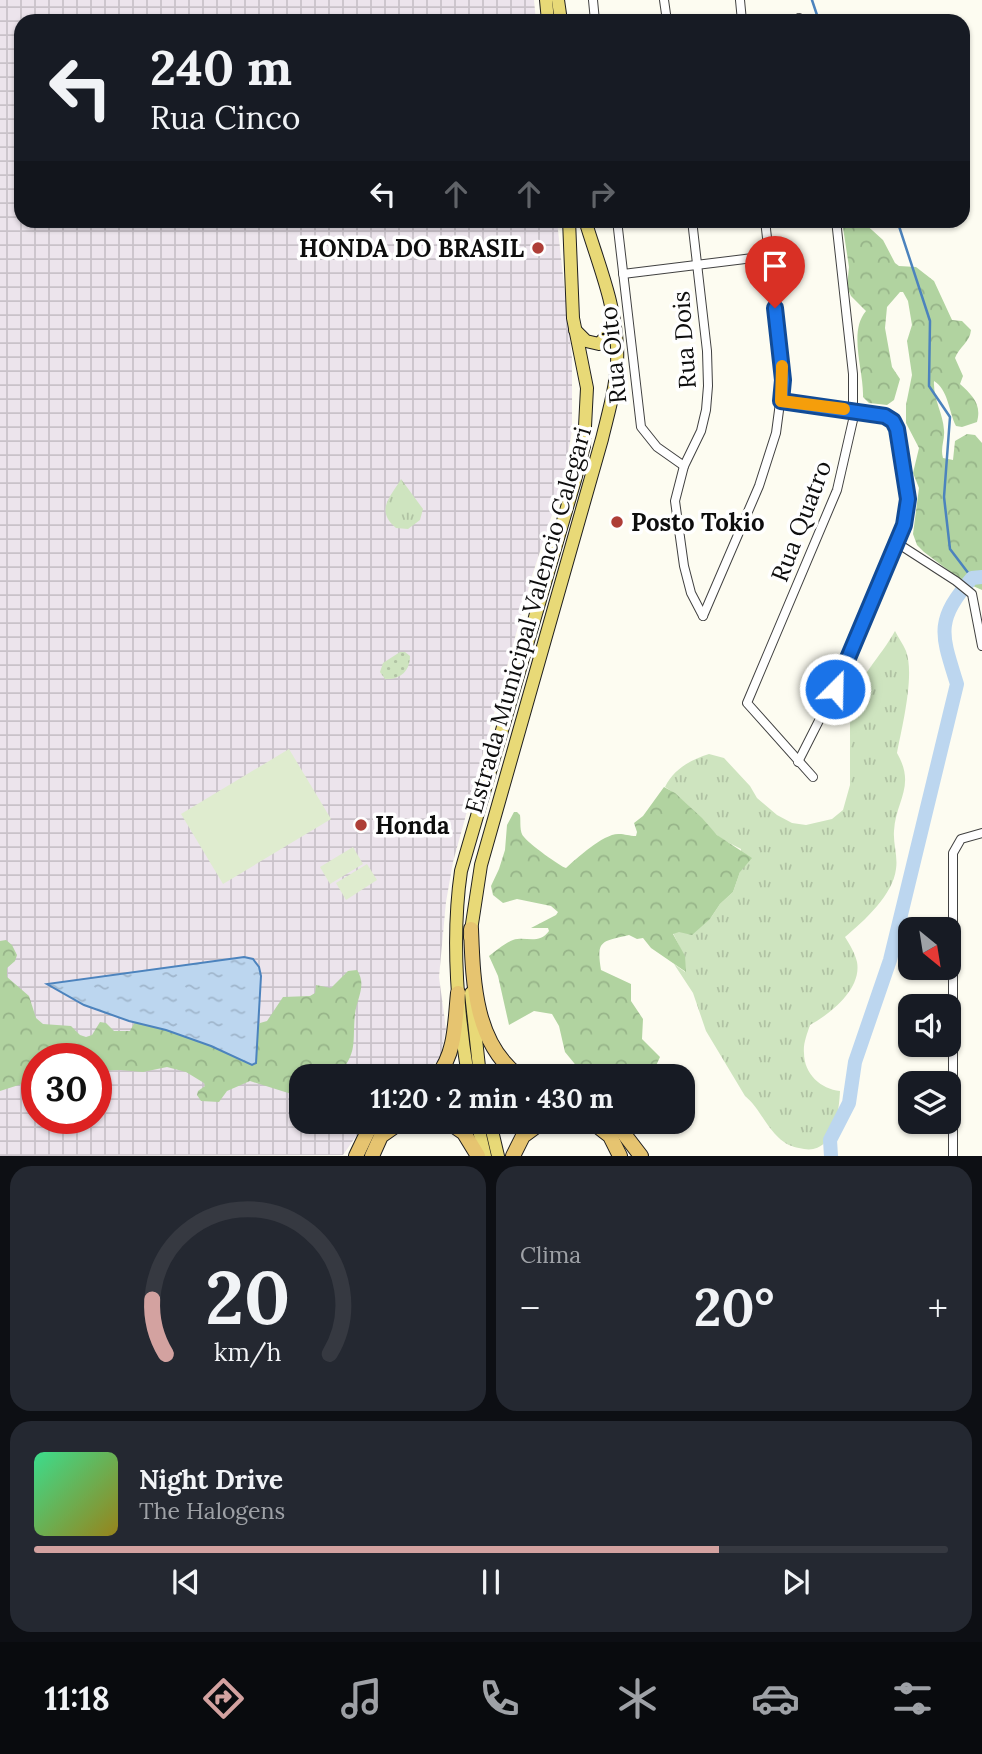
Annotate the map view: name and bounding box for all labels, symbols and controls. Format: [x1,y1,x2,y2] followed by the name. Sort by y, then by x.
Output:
[150,36,292,98] text: 240 m
[35,42,126,133] icon: left
[150,97,301,138] text: Rua Cinco
[364,175,402,213] icon: left
[437,175,475,213] icon: ahead
[510,175,548,213] icon: ahead
[583,175,621,213] icon: right
[299,233,525,264] place label: HONDA DO BRASIL
[745,236,805,308] pin
[530,240,546,256] marker: HONDA DO BRASIL
[756,247,794,285] icon: arrive
[665,290,703,390] street label: Rua Dois
[592,305,634,405] street label: Rua Oito
[458,423,598,817] street label: Estrada Municipal Valencio Calegari
[764,456,838,586] street label: Rua Quatro
[631,507,765,538] place label: Posto Tokio
[609,514,625,530] marker: Posto Tokio
[798,652,872,726] position arrow
[375,810,450,841] place label: Honda
[353,817,369,833] marker: Honda
[898,917,961,980] north arrow
[898,917,961,1134] map controls
[898,994,961,1057] button: sound
[21,1043,112,1134] speed limit sign: 30
[898,1071,961,1134] button: layers
[371,1082,613,1115] text: 11:20 · 2 min · 430 m
[520,1240,581,1269] text: Clima
[205,1252,291,1345] text: 20
[694,1274,774,1340] text: 20°
[520,1284,540,1332] text: −
[928,1284,948,1332] text: +
[214,1336,282,1368] text: km/h
[139,1463,283,1496] text: Night Drive
[139,1496,285,1525] text: The Halogens
[167,1563,205,1601] icon: previous
[472,1563,510,1601] icon: pause
[777,1563,815,1601] icon: next
[199,1674,248,1723] icon: directions
[337,1674,386,1723] icon: music
[475,1674,524,1723] icon: phone
[613,1674,662,1723] icon: climate
[751,1674,800,1723] icon: car
[888,1674,937,1723] icon: filters
[44,1678,110,1719] text: 11:18

